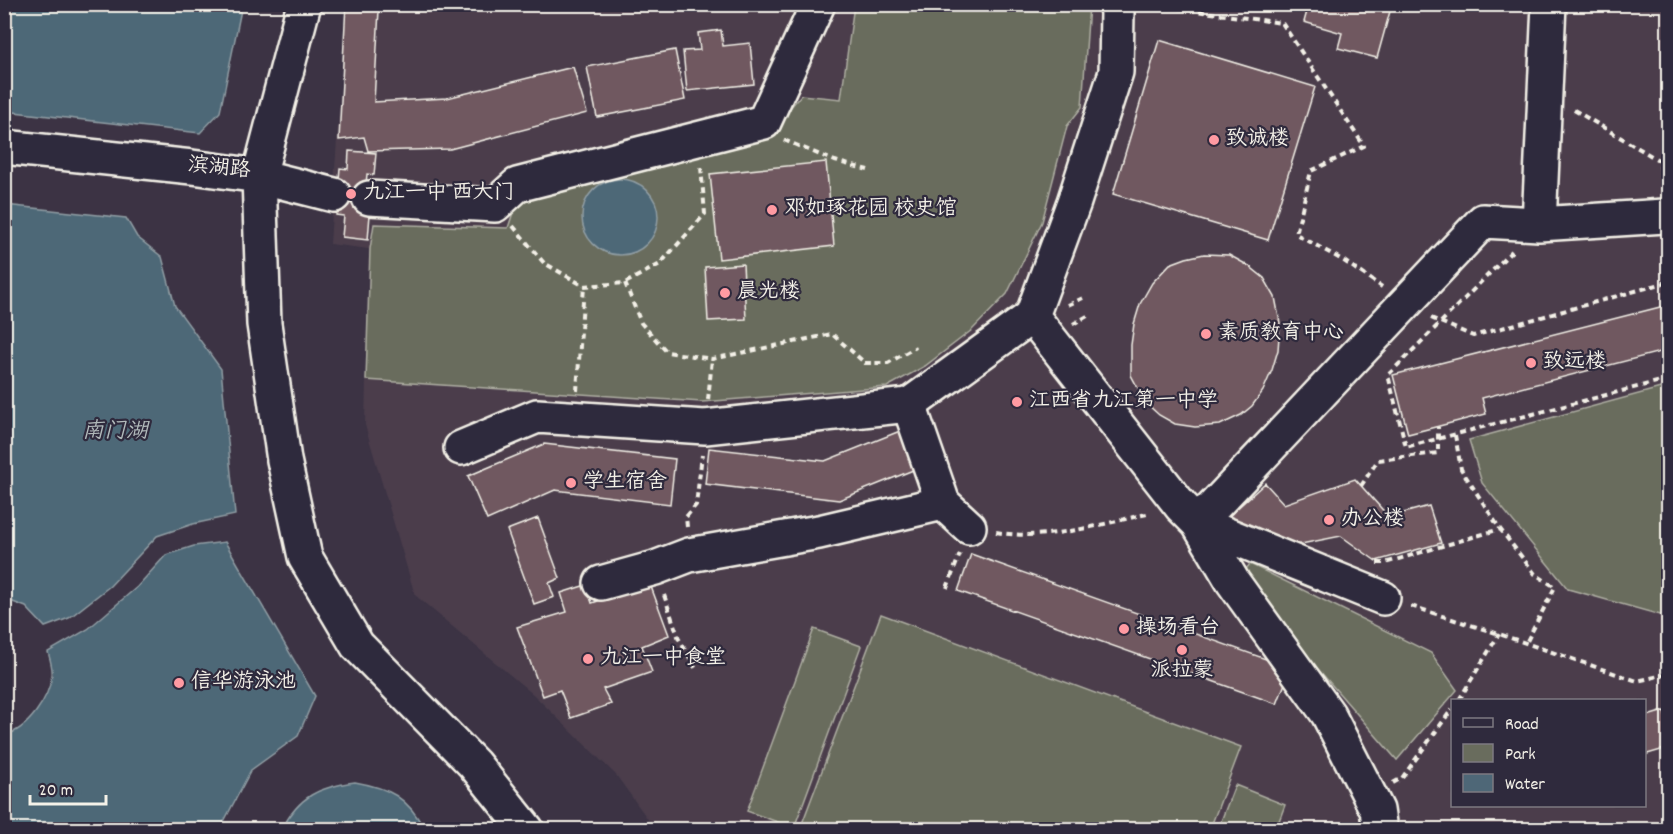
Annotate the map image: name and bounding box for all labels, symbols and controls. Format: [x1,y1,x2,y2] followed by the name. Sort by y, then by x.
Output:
[1226,125,1289,155] place label: 致诚楼
[1207,133,1221,147] marker: 致诚楼
[186,151,252,187] street label: 滨湖路
[363,179,515,209] place label: 九江一中 西大门
[344,187,358,201] marker: 九江一中 西大门
[784,195,957,225] place label: 邓如琢花园 校史馆
[765,203,779,217] marker: 邓如琢花园 校史馆
[737,278,800,308] place label: 晨光楼
[718,286,732,300] marker: 晨光楼
[1218,319,1344,349] place label: 素质教育中心
[1199,327,1213,341] marker: 素质教育中心
[1543,348,1606,378] place label: 致远楼
[1524,356,1538,370] marker: 致远楼
[1029,387,1218,417] place label: 江西省九江第一中学
[1010,395,1024,409] marker: 江西省九江第一中学
[82,417,150,448] water label: 南门湖
[583,468,667,498] place label: 学生宿舍
[564,476,578,490] marker: 学生宿舍
[1341,505,1404,535] place label: 办公楼
[1322,513,1336,527] marker: 办公楼
[1136,614,1220,644] place label: 操场看台
[1117,622,1131,636] marker: 操场看台
[1175,643,1189,657] marker: 派拉蒙
[600,644,726,674] place label: 九江一中食堂
[581,652,595,666] marker: 九江一中食堂
[1151,657,1214,687] place label: 派拉蒙
[191,668,296,698] place label: 信华游泳池
[172,676,186,690] marker: 信华游泳池
[1451,699,1646,807] legend
[1505,713,1539,738] text: Road
[1505,743,1536,768] text: Park
[30,768,106,806] scale bar
[1505,773,1545,798] text: Water
[39,779,73,804] text: 20 m

